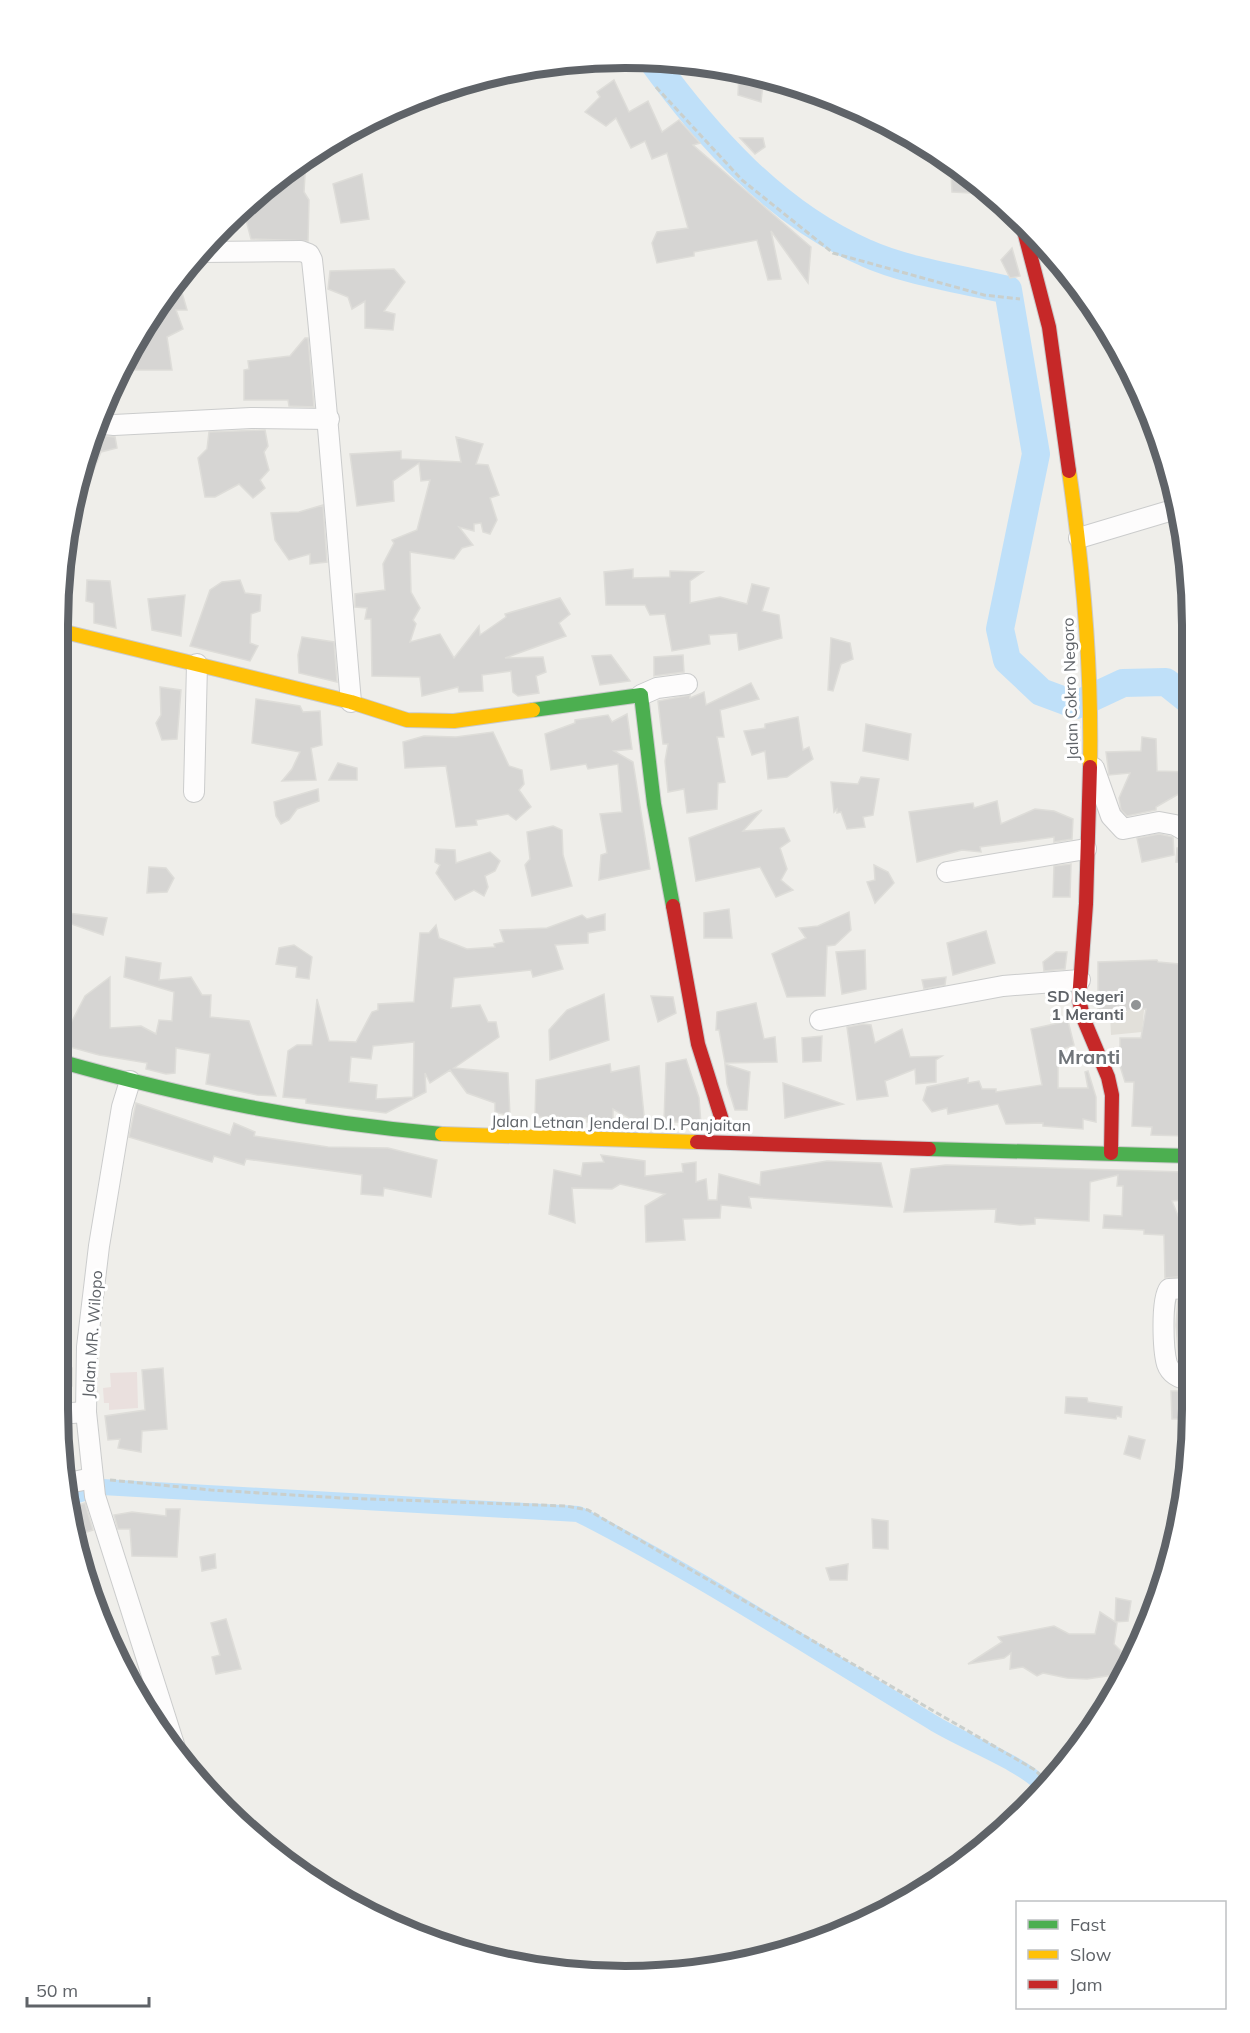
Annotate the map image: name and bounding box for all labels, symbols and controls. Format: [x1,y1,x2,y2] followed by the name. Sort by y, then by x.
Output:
[1058,617,1082,761] street label: Jalan Cokro Negoro
[1047,986,1124,1024] place label: SD Negeri 1 Meranti
[1129,998,1143,1012] marker: SD Negeri 1 Meranti
[1058,1044,1120,1069] district label: Mranti
[491,1111,751,1135] street label: Jalan Letnan Jenderal D.I. Panjaitan
[78,1270,106,1398] street label: Jalan MR. Wilopo
[1016,1901,1226,2009] legend
[1070,1913,1106,1936] text: Fast
[1070,1943,1112,1966] text: Slow
[27,1970,148,2008] scale bar
[1070,1973,1103,1996] text: Jam
[36,1979,78,2002] text: 50 m

